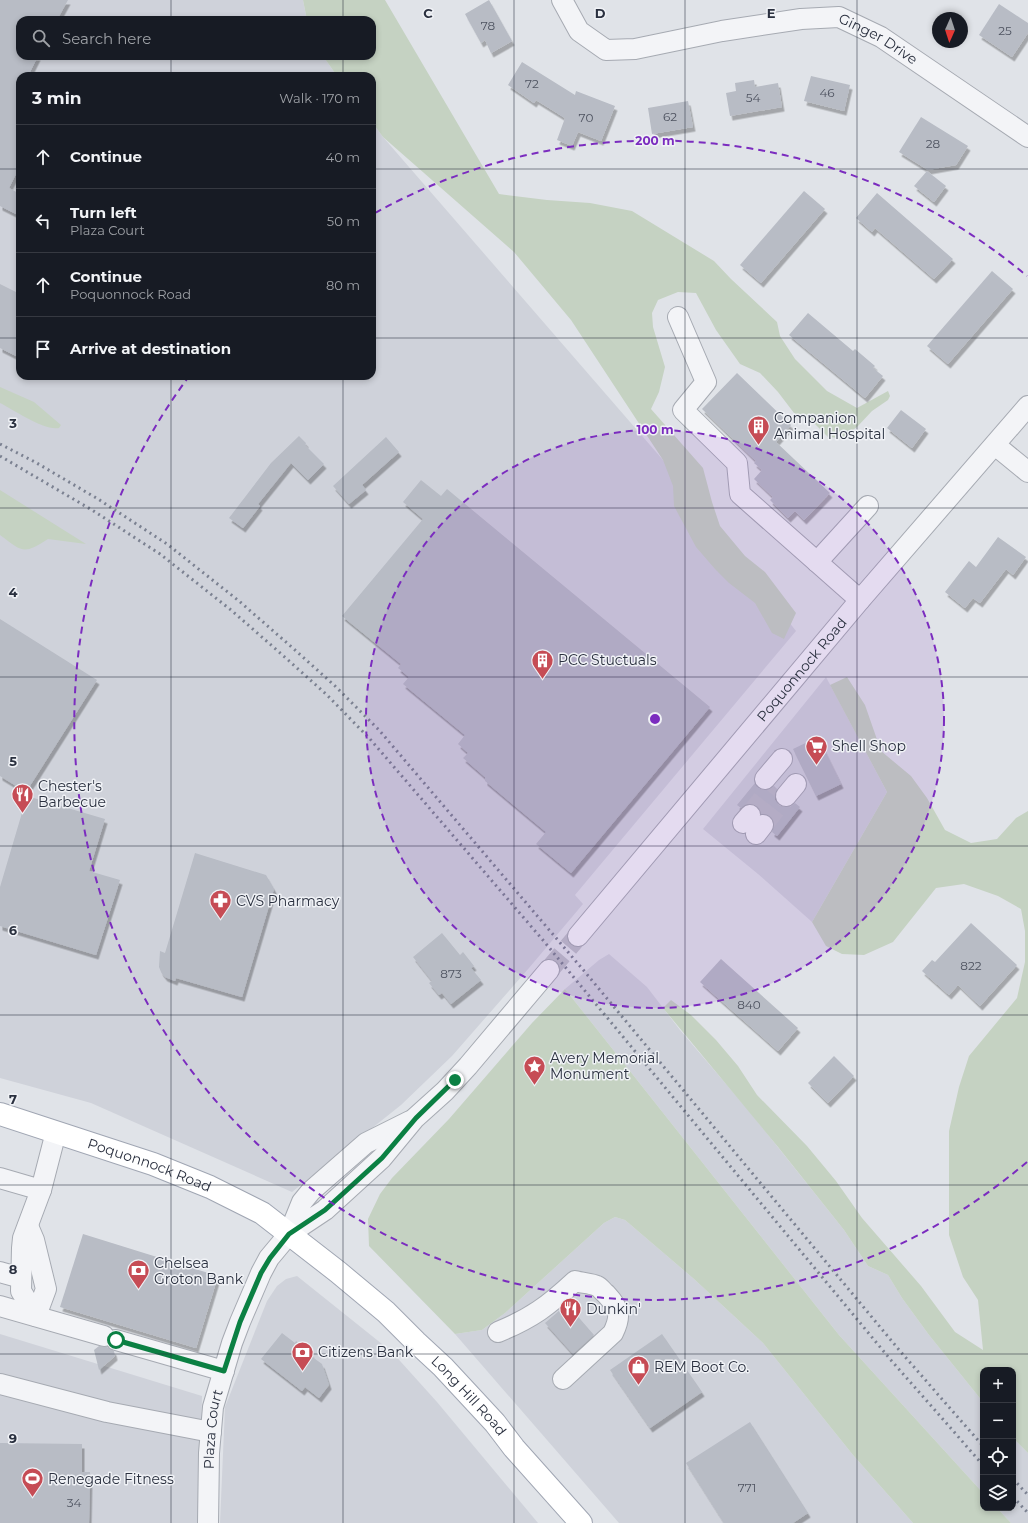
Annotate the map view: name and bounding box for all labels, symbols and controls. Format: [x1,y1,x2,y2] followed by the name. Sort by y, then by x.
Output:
[423,5,433,21] text: C
[595,5,606,21] text: D
[767,5,776,21] text: E
[836,9,921,68] street label: Ginger Drive
[932,12,968,48] north arrow
[16,16,376,60] search box
[481,18,496,33] house number: 78
[998,23,1012,38] house number: 25
[30,27,52,49] icon: search
[62,29,151,48] text: Search here
[525,76,539,91] house number: 72
[819,85,835,100] house number: 46
[32,88,82,108] text: 3 min
[279,90,360,106] text: Walk · 170 m
[746,90,760,105] house number: 54
[663,109,677,124] house number: 62
[579,110,593,125] house number: 70
[635,133,675,148] text: 200 m
[926,136,941,151] house number: 28
[32,146,54,168] icon: ahead
[70,147,142,166] text: Continue
[326,149,360,165] text: 40 m
[70,203,137,222] text: Turn left
[32,210,54,232] icon: left
[327,213,360,229] text: 50 m
[70,222,145,238] text: Plaza Court
[70,267,142,286] text: Continue
[32,274,54,296] icon: ahead
[326,277,360,293] text: 80 m
[70,286,191,302] text: Poquonnock Road
[32,338,54,360] icon: arrive
[70,339,231,358] text: Arrive at destination
[774,409,885,443] place label: Companion Animal Hospital
[745,413,771,446] building icon: Companion Animal Hospital
[8,415,17,431] text: 3
[637,422,673,437] text: 100 m
[9,584,18,600] text: 4
[753,614,851,725] street label: Poquonnock Road
[529,647,555,680] building icon: PCC Stuctuals
[558,651,657,669] place label: PCC Stuctuals
[648,712,662,726] centre of rings
[804,733,830,766] supermarket icon: Shell Shop
[832,737,906,755] place label: Shell Shop
[9,753,17,769] text: 5
[38,777,106,811] place label: Chester's Barbecue
[10,781,36,814] restaurant icon: Chester's Barbecue
[207,888,233,921] pharmacy icon: CVS Pharmacy
[236,892,340,910] place label: CVS Pharmacy
[9,922,18,938] text: 6
[960,958,982,973] house number: 822
[440,966,462,981] house number: 873
[737,997,761,1012] house number: 840
[550,1049,659,1083] place label: Avery Memorial Monument
[522,1053,548,1086] place icon: Avery Memorial Monument
[446,1071,464,1089] route end
[9,1091,17,1107] text: 7
[85,1134,214,1196] street label: Poquonnock Road
[154,1254,244,1288] place label: Chelsea Groton Bank
[126,1258,152,1291] bank icon: Chelsea Groton Bank
[9,1261,18,1277] text: 8
[557,1296,583,1329] restaurant icon: Dunkin'
[586,1300,641,1318] place label: Dunkin'
[107,1331,125,1349] route start
[289,1339,315,1372] bank icon: Citizens Bank
[318,1343,414,1361] place label: Citizens Bank
[427,1352,510,1439] street label: Long Hill Road
[625,1354,651,1387] shop icon: REM Boot Co.
[654,1358,749,1376] place label: REM Boot Co.
[980,1367,1016,1511] map controls
[980,1367,1016,1403] button: +
[200,1387,227,1469] street label: Plaza Court
[980,1403,1016,1439] button: −
[9,1430,17,1446] text: 9
[980,1439,1016,1475] button: locate
[19,1466,45,1499] sports icon: Renegade Fitness
[48,1470,174,1488] place label: Renegade Fitness
[980,1475,1016,1511] button: layers
[738,1480,756,1495] house number: 771
[67,1495,81,1510] house number: 34

